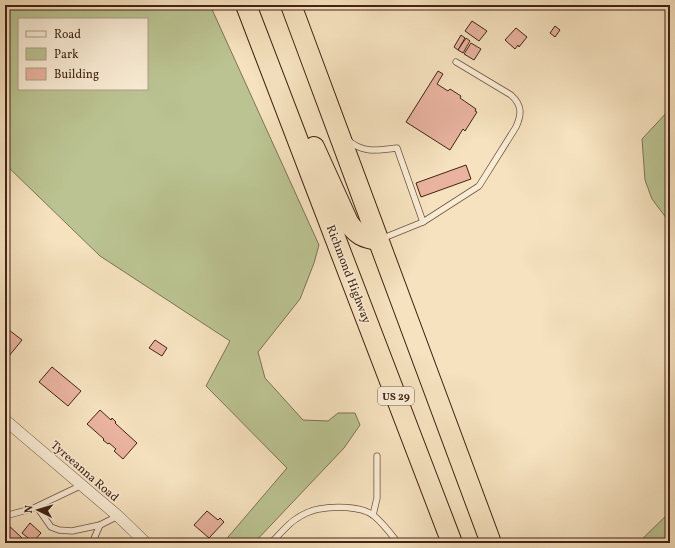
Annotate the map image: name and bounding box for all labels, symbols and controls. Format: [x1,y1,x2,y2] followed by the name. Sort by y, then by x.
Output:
[18,18,148,90] legend
[54,27,81,43] text: Road
[54,47,79,63] text: Park
[54,67,99,83] text: Building
[322,223,374,326] street label: Richmond Highway
[378,387,414,405] road number: US 29
[47,438,122,506] street label: Tyreeanna Road
[18,490,58,530] north arrow
[22,505,37,514] text: N

